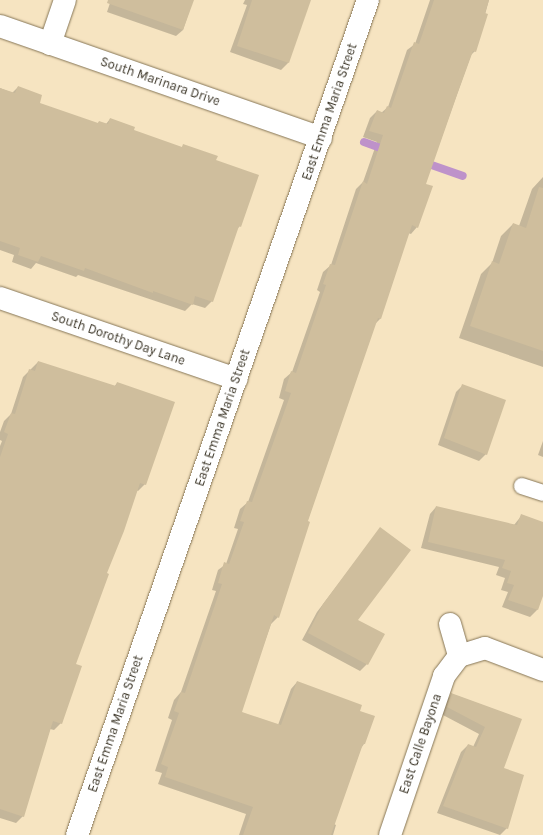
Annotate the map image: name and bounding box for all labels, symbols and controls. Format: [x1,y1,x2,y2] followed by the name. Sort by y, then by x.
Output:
[299,41,361,183] street label: East Emma Maria Street
[98,54,222,110] street label: South Marinara Drive
[49,309,187,369] street label: South Dorothy Day Lane
[192,347,254,489] street label: East Emma Maria Street
[85,653,147,795] street label: East Emma Maria Street
[397,692,445,796] street label: East Calle Bayona

